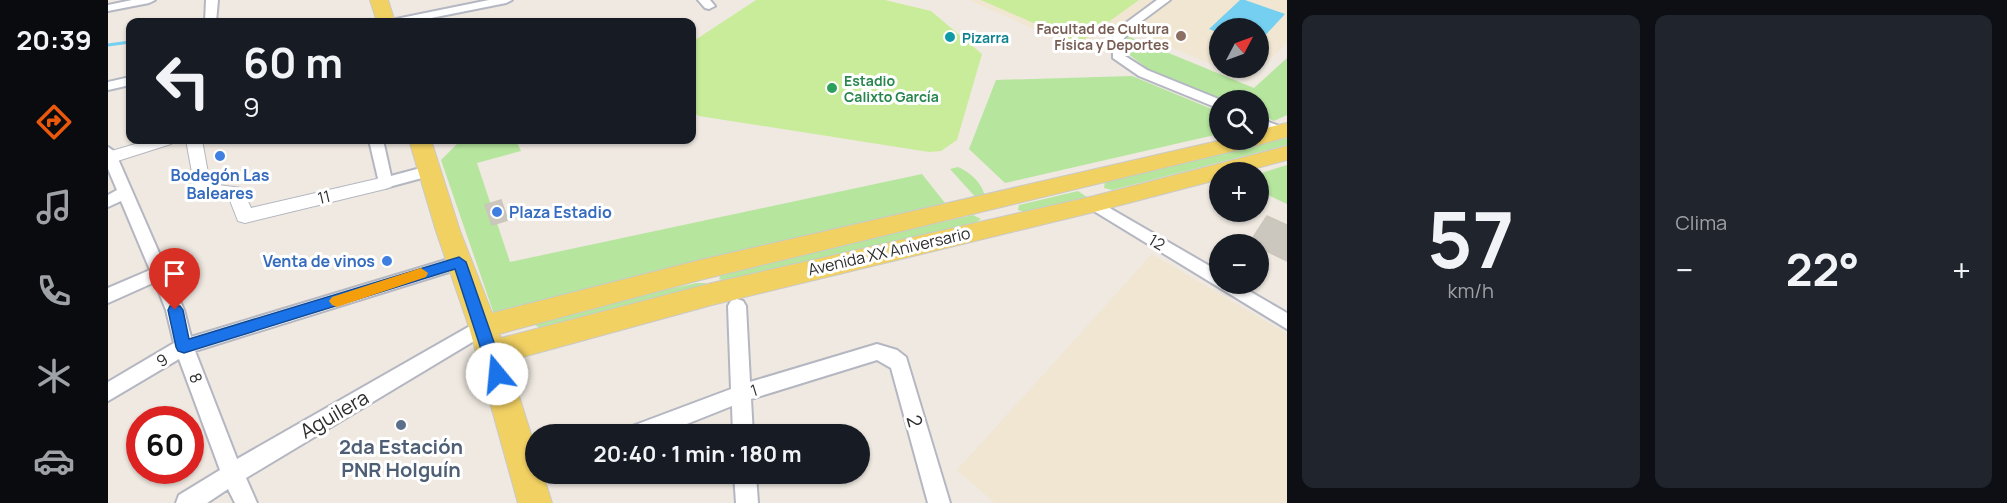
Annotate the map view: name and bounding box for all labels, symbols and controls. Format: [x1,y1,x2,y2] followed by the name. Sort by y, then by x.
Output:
[1209,18,1269,78] north arrow
[1209,18,1269,294] map controls
[1036,19,1169,54] place label: Facultad de Cultura Física y Deportes
[16,21,92,58] text: 20:39
[962,28,1009,47] place label: Pizarra
[1174,29,1188,43] marker: Facultad de Cultura Física y Deportes
[943,30,957,44] marker: Pizarra
[243,33,343,91] text: 60 m
[144,42,222,120] icon: left
[844,71,939,106] place label: Estadio Calixto García
[825,81,839,95] marker: Estadio Calixto García
[243,88,260,125] text: 9
[1209,90,1269,150] button: search
[33,101,75,143] icon: directions
[213,149,227,163] marker: Bodegón Las Baleares
[1209,162,1269,222] button: +
[171,164,270,204] place label: Bodegón Las Baleares
[315,185,333,209] street label: 11
[1427,185,1514,291] text: 57
[33,186,75,228] icon: music
[509,201,612,223] place label: Plaza Estadio
[490,205,504,219] marker: Plaza Estadio
[1676,209,1727,236] text: Clima
[806,222,972,280] street label: Avenida XX Aniversario
[1145,229,1169,255] street label: 12
[1209,234,1269,294] button: −
[1786,238,1860,300] text: 22°
[1676,247,1693,292] text: −
[1952,247,1971,292] text: +
[149,248,200,310] pin
[263,250,375,272] place label: Venta de vinos
[380,254,394,268] marker: Venta de vinos
[158,257,191,290] icon: arrive
[33,270,75,312] icon: phone
[1447,277,1494,304] text: km/h
[465,342,529,406] position arrow
[152,348,172,372] street label: 9
[33,355,75,397] icon: climate
[184,370,208,386] street label: 8
[748,379,760,401] street label: 1
[295,383,373,445] street label: Aguilera
[126,406,204,484] speed limit sign: 60
[900,412,930,430] street label: 2
[394,418,408,432] marker: 2da Estación PNR Holguín
[339,433,463,483] place label: 2da Estación PNR Holguín
[594,439,801,469] text: 20:40 · 1 min · 180 m
[33,440,75,482] icon: car

